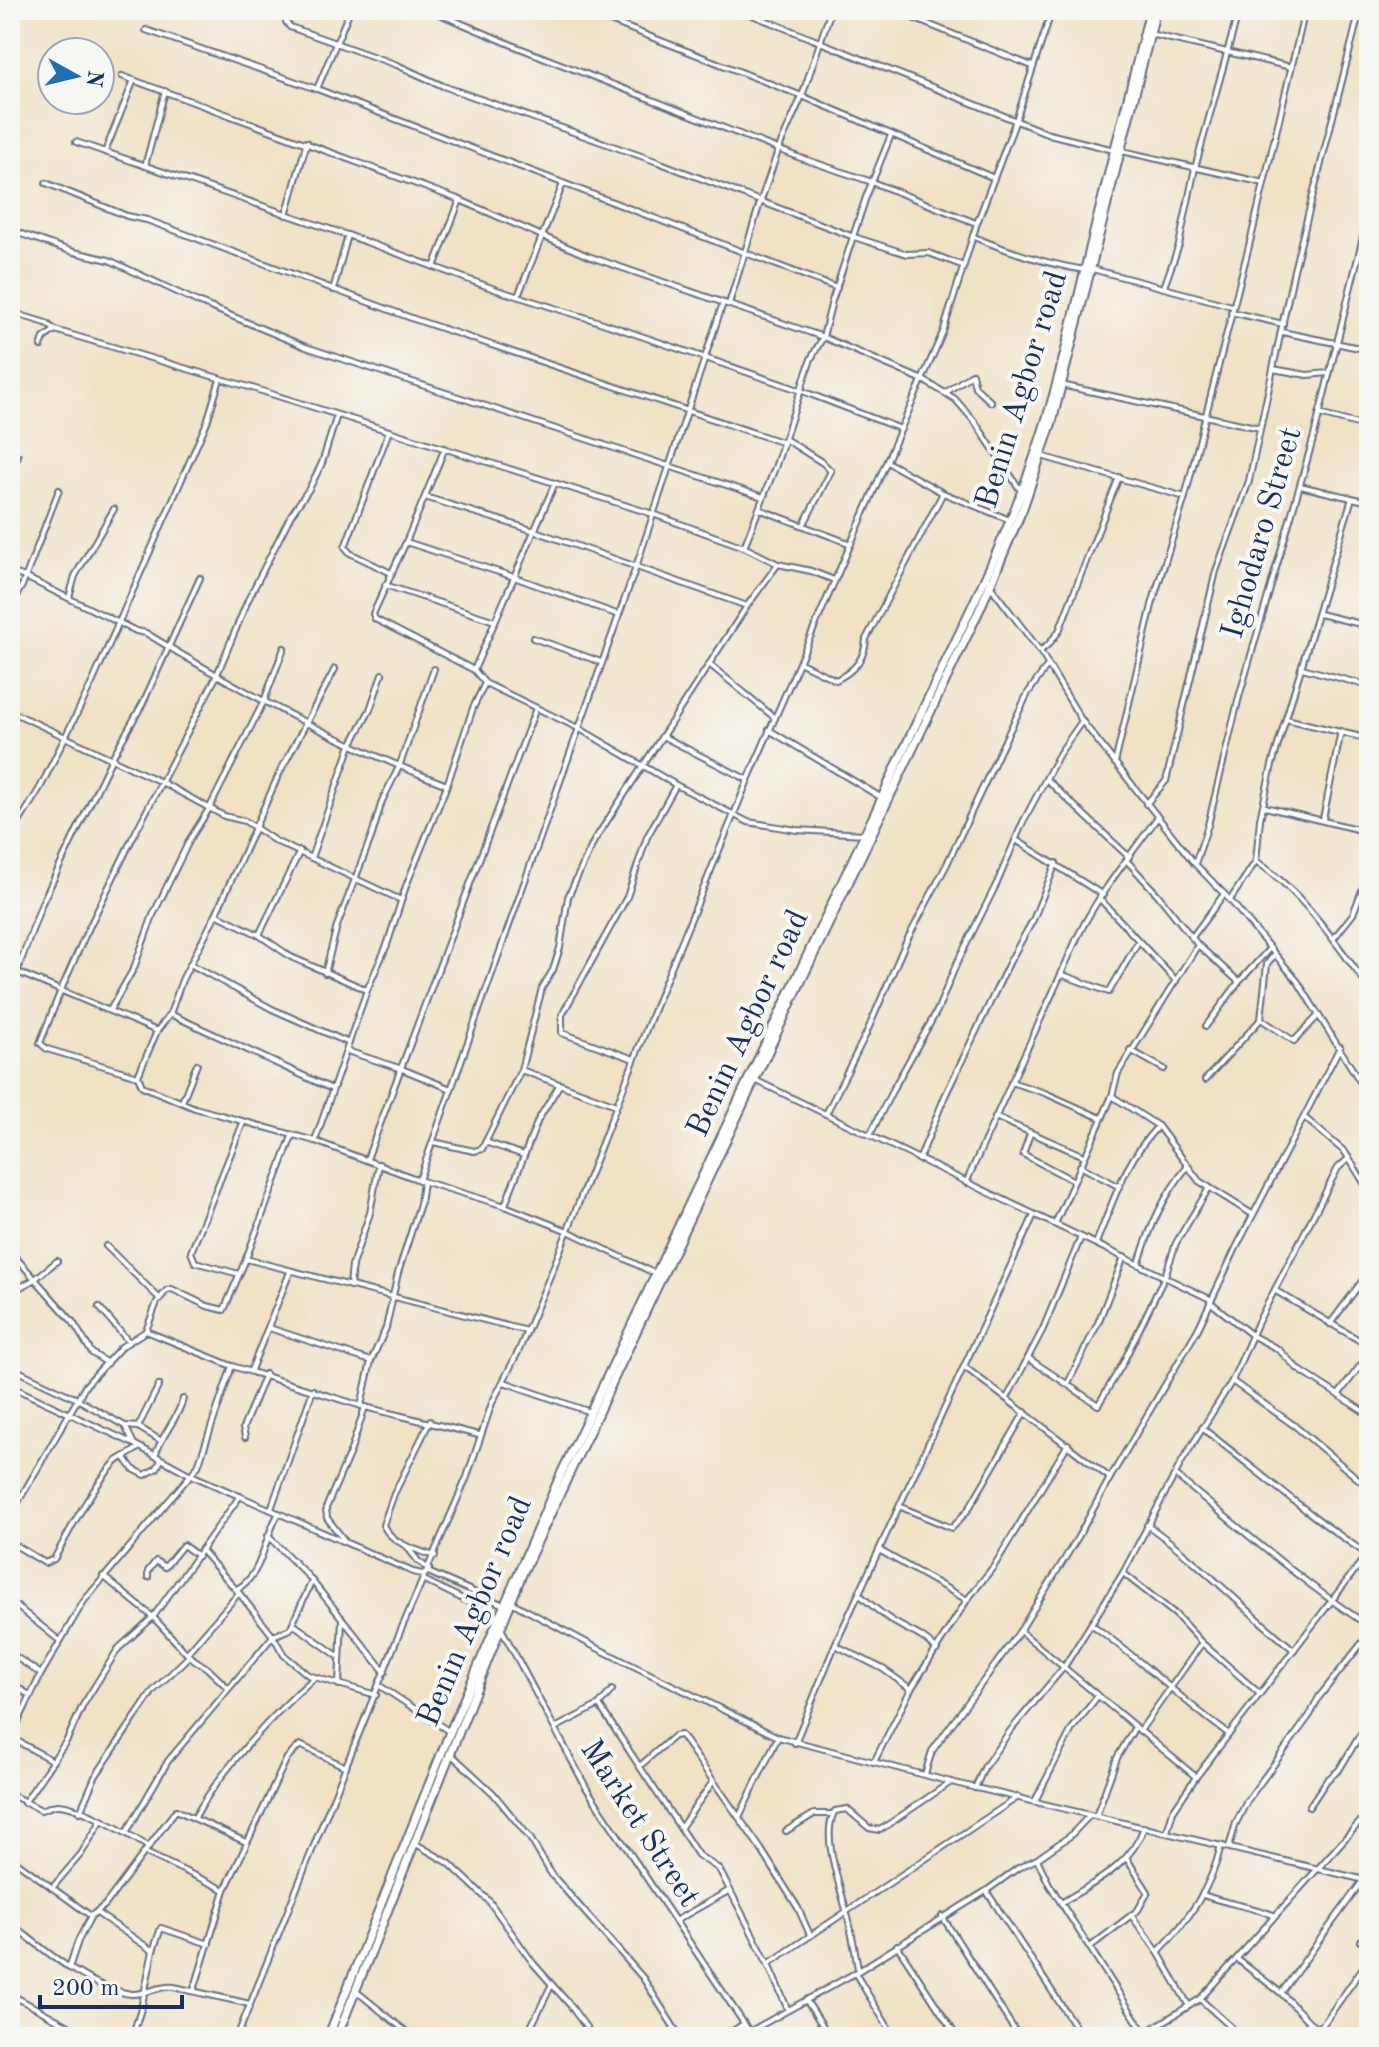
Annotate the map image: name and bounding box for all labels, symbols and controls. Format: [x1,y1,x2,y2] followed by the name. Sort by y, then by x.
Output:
[36,36,116,116] north arrow
[82,69,106,89] text: N
[972,267,1074,513] street label: Benin Agbor road
[1218,424,1308,642] street label: Ighodaro Street
[682,906,816,1142] street label: Benin Agbor road
[413,1492,539,1732] street label: Benin Agbor road
[573,1735,705,1913] street label: Market Street
[40,1959,182,2009] scale bar
[52,1977,120,2001] text: 200 m

